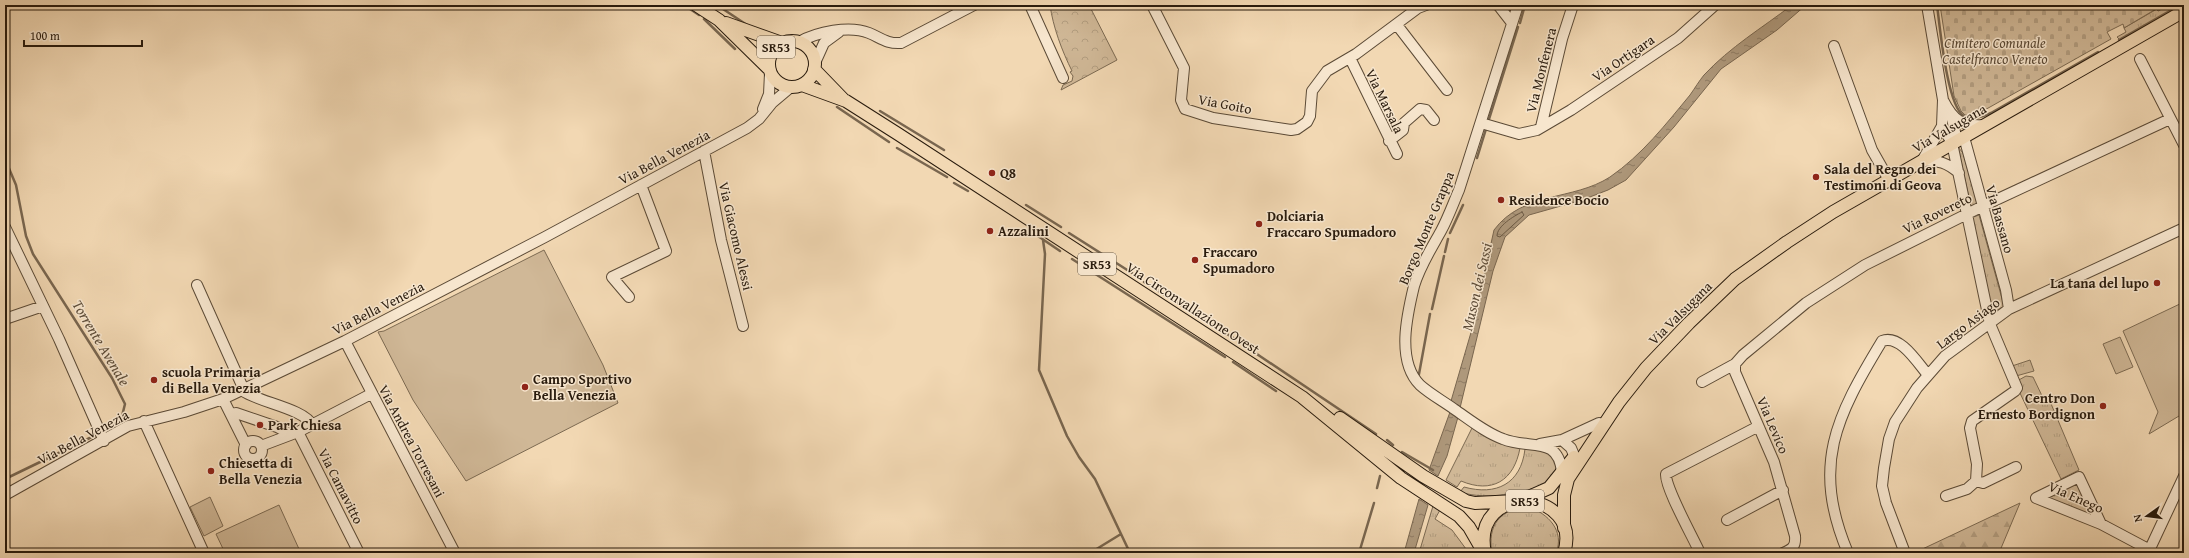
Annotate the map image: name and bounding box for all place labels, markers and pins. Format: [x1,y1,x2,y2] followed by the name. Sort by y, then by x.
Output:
[1824,159,1942,195] place label: Sala del Regno dei Testimoni di Geova
[1000,163,1016,183] place label: Q8
[987,168,997,178] marker: Q8
[1811,172,1821,182] marker: Sala del Regno dei Testimoni di Geova
[1509,190,1609,210] place label: Residence Bocio
[1496,195,1506,205] marker: Residence Bocio
[1267,206,1397,242] place label: Dolciaria Fraccaro Spumadoro
[1254,219,1264,229] marker: Dolciaria Fraccaro Spumadoro
[998,221,1049,241] place label: Azzalini
[985,226,995,236] marker: Azzalini
[1203,242,1275,278] place label: Fraccaro Spumadoro
[1190,255,1200,265] marker: Fraccaro Spumadoro
[2050,273,2150,293] place label: La tana del lupo
[2152,278,2162,288] marker: La tana del lupo
[162,362,262,398] place label: scuola Primaria di Bella Venezia
[533,369,632,405] place label: Campo Sportivo Bella Venezia
[149,375,159,385] marker: scuola Primaria di Bella Venezia
[520,382,530,392] marker: Campo Sportivo Bella Venezia
[1978,388,2096,424] place label: Centro Don Ernesto Bordignon
[2098,401,2108,411] marker: Centro Don Ernesto Bordignon
[268,415,342,435] place label: Park Chiesa
[255,420,265,430] marker: Park Chiesa
[219,453,303,489] place label: Chiesetta di Bella Venezia
[206,466,216,476] marker: Chiesetta di Bella Venezia

